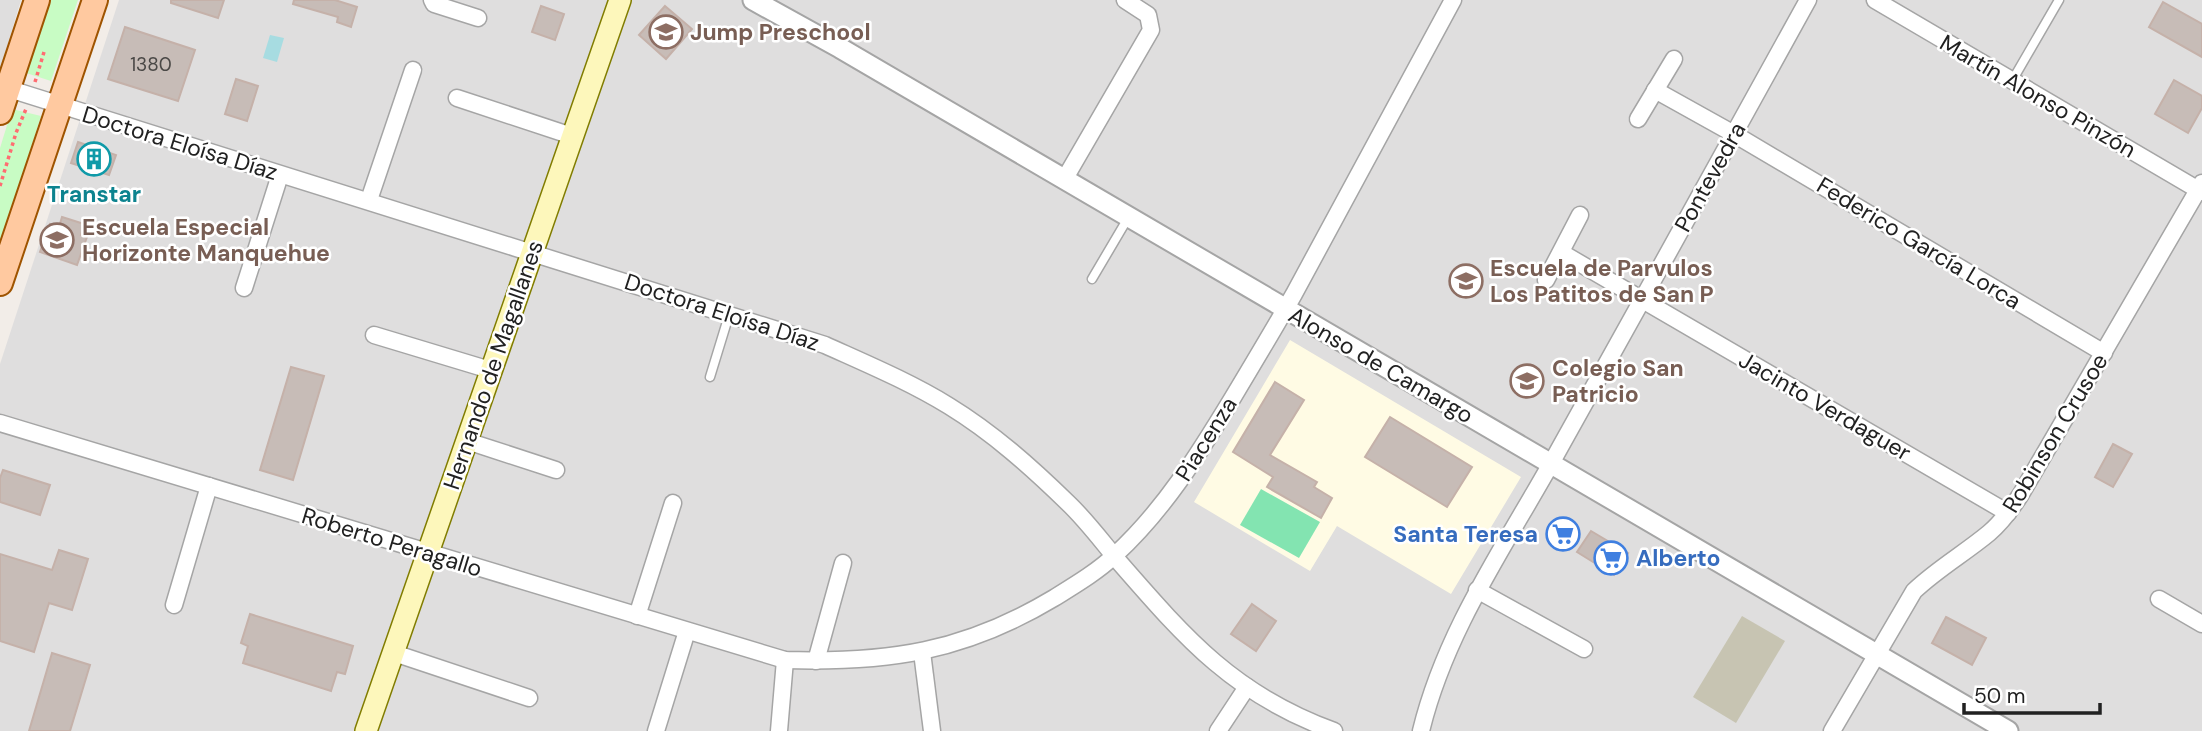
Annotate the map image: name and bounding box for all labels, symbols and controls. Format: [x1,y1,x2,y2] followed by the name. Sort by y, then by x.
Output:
[647,13,685,51] school or university icon: Jump Preschool
[690,17,871,47] place label: Jump Preschool
[1934,28,2142,164] street label: Martín Alonso Pinzón
[130,52,172,77] house number: 1380
[79,99,281,187] street label: Doctora Eloísa Díaz
[1668,117,1752,237] street label: Pontevedra
[75,140,113,178] building icon: Transtar
[1811,170,2027,316] street label: Federico García Lorca
[47,179,141,209] place label: Transtar
[82,212,330,268] place label: Escuela Especial Horizonte Manquehue
[38,221,76,259] school or university icon: Escuela Especial Horizonte Manquehue
[436,236,550,494] street label: Hernando de Magallanes
[1490,253,1714,309] place label: Escuela de Parvulos Los Patitos de San P
[1447,262,1485,300] school or university icon: Escuela de Parvulos Los Patitos de San P
[621,266,823,358] street label: Doctora Eloísa Díaz
[1283,300,1479,430] street label: Alonso de Camargo
[1734,345,1916,467] street label: Jacinto Verdaguer
[1996,348,2114,518] street label: Robinson Crusoe
[1552,353,1684,409] place label: Colegio San Patricio
[1508,362,1546,400] school or university icon: Colegio San Patricio
[1168,391,1244,487] street label: Piacenza
[298,500,486,584] street label: Roberto Peragallo
[1544,515,1582,553] supermarket icon: Santa Teresa
[1393,519,1538,549] place label: Santa Teresa
[1592,539,1630,577] supermarket icon: Alberto
[1636,543,1720,573] place label: Alberto
[1964,672,2100,716] scale bar
[1974,682,2025,710] text: 50 m

